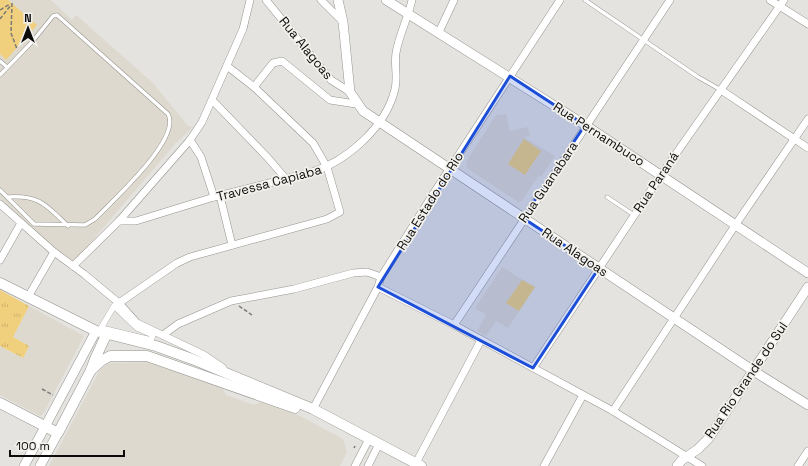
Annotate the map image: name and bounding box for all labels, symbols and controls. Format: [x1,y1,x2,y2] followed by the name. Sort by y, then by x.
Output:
[8,8,48,48] north arrow
[24,11,32,25] text: N
[275,13,337,83] street label: Rua Alagoas
[550,98,648,170] street label: Rua Pernambuco
[515,138,582,226] street label: Rua Guanabara
[629,148,683,216] street label: Rua Paraná
[393,149,467,253] street label: Rua Estado do Rio
[215,161,324,205] street label: Travessa Capiaba
[539,224,611,280] street label: Rua Alagoas
[701,319,791,441] street label: Rua Rio Grande do Sul
[10,432,124,458] scale bar
[16,438,50,454] text: 100 m

